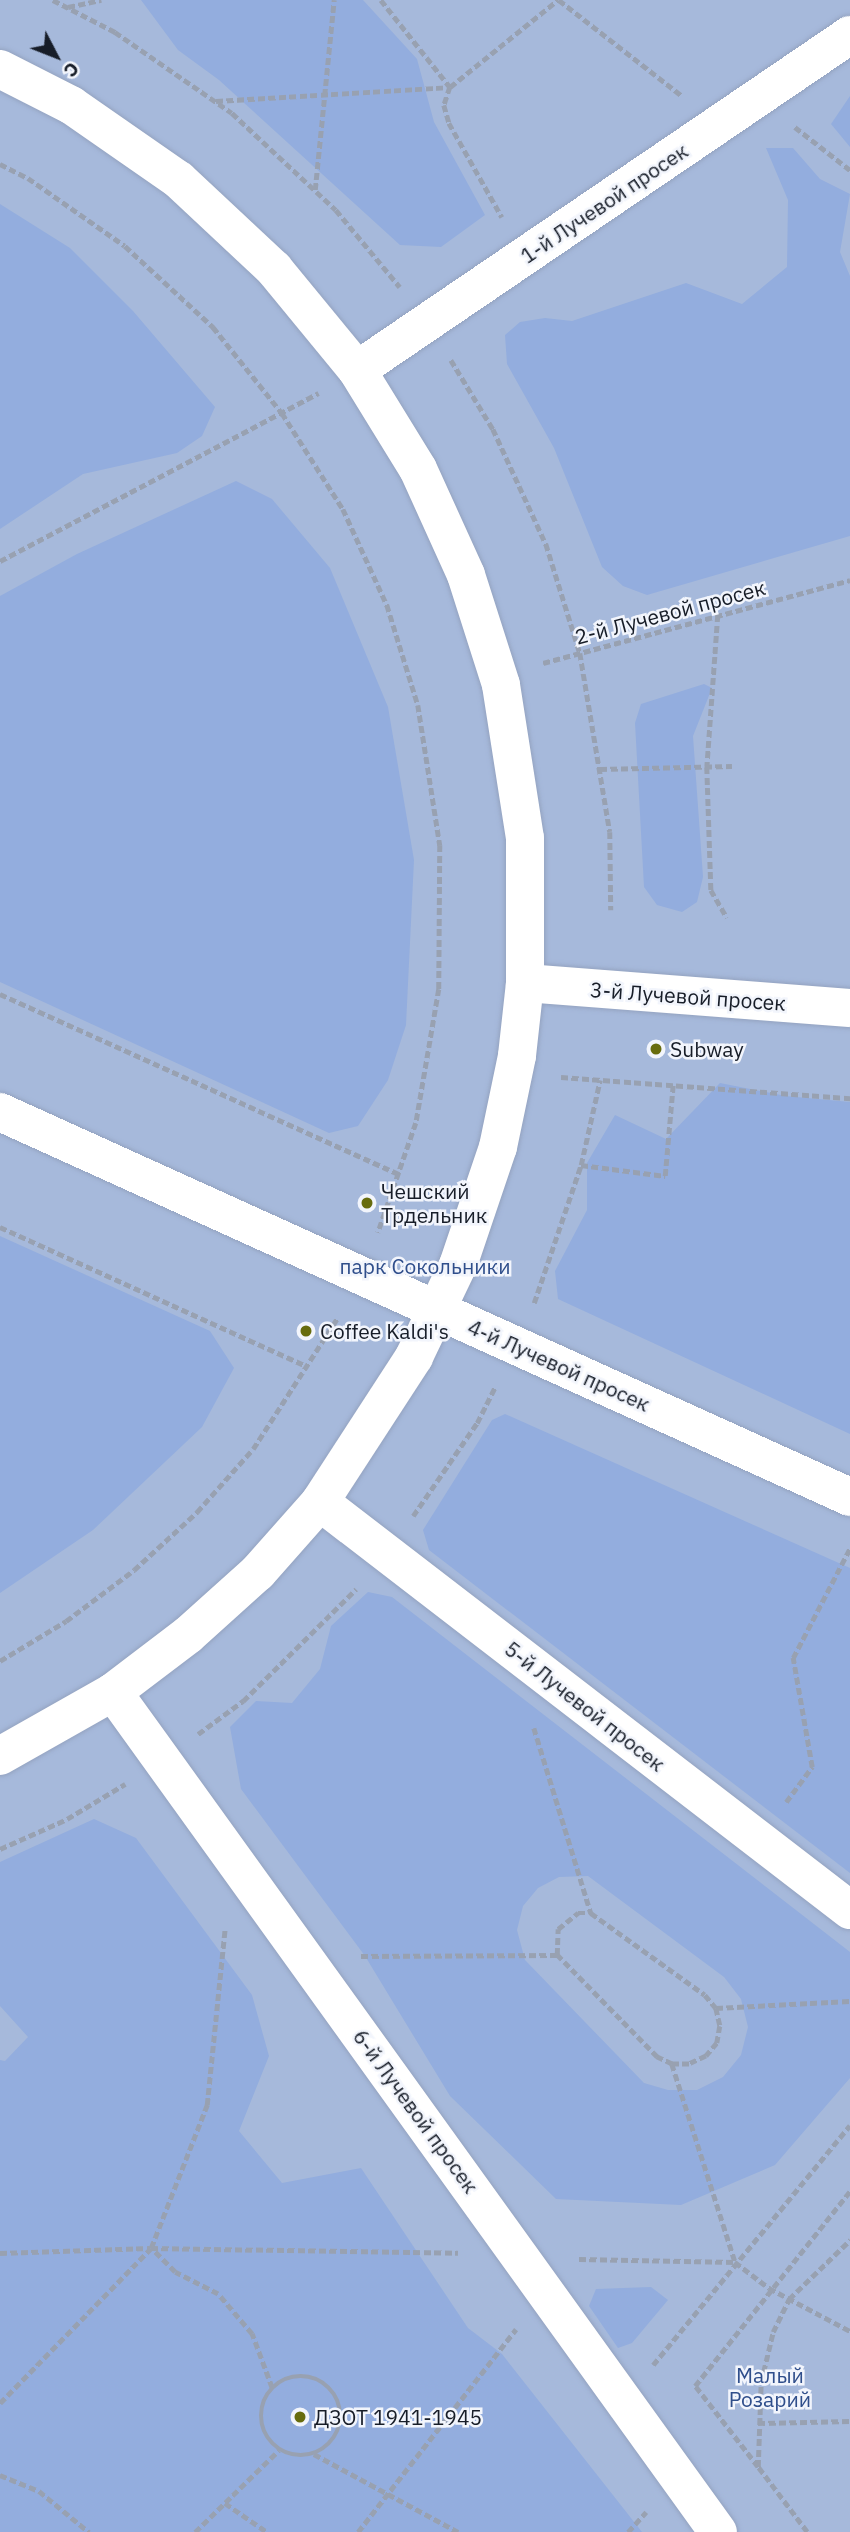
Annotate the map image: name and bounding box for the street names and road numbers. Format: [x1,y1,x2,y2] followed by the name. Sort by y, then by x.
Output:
[516,138,692,268] street label: 1-й Лучевой просек
[572,574,768,650] street label: 2-й Лучевой просек
[589,977,787,1015] street label: 3-й Лучевой просек
[464,1314,654,1416] street label: 4-й Лучевой просек
[500,1636,670,1776] street label: 5-й Лучевой просек
[348,2024,484,2198] street label: 6-й Лучевой просек

